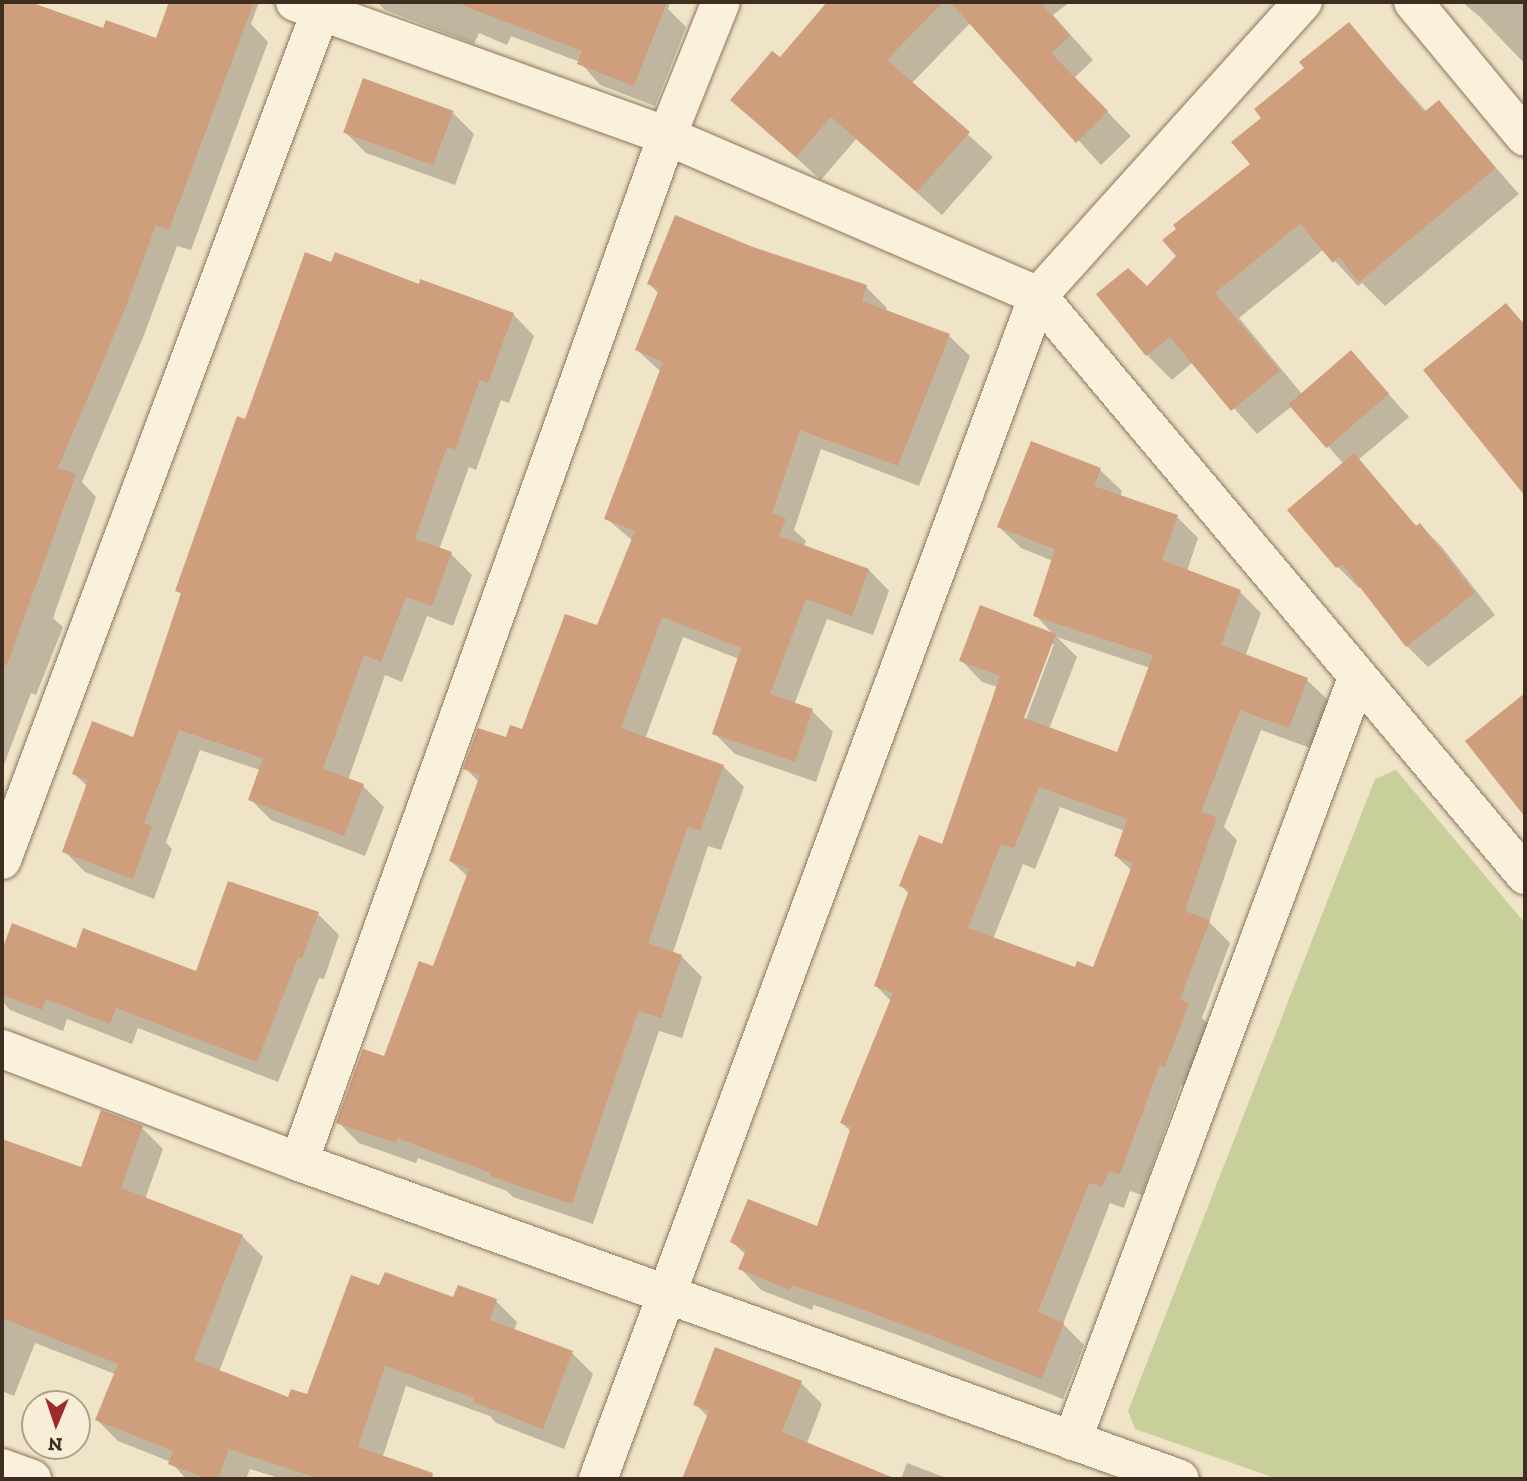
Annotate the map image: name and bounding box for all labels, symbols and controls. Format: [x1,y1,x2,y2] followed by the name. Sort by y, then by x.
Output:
[21,1390,91,1460] north arrow
[48,1433,63,1456] text: N

